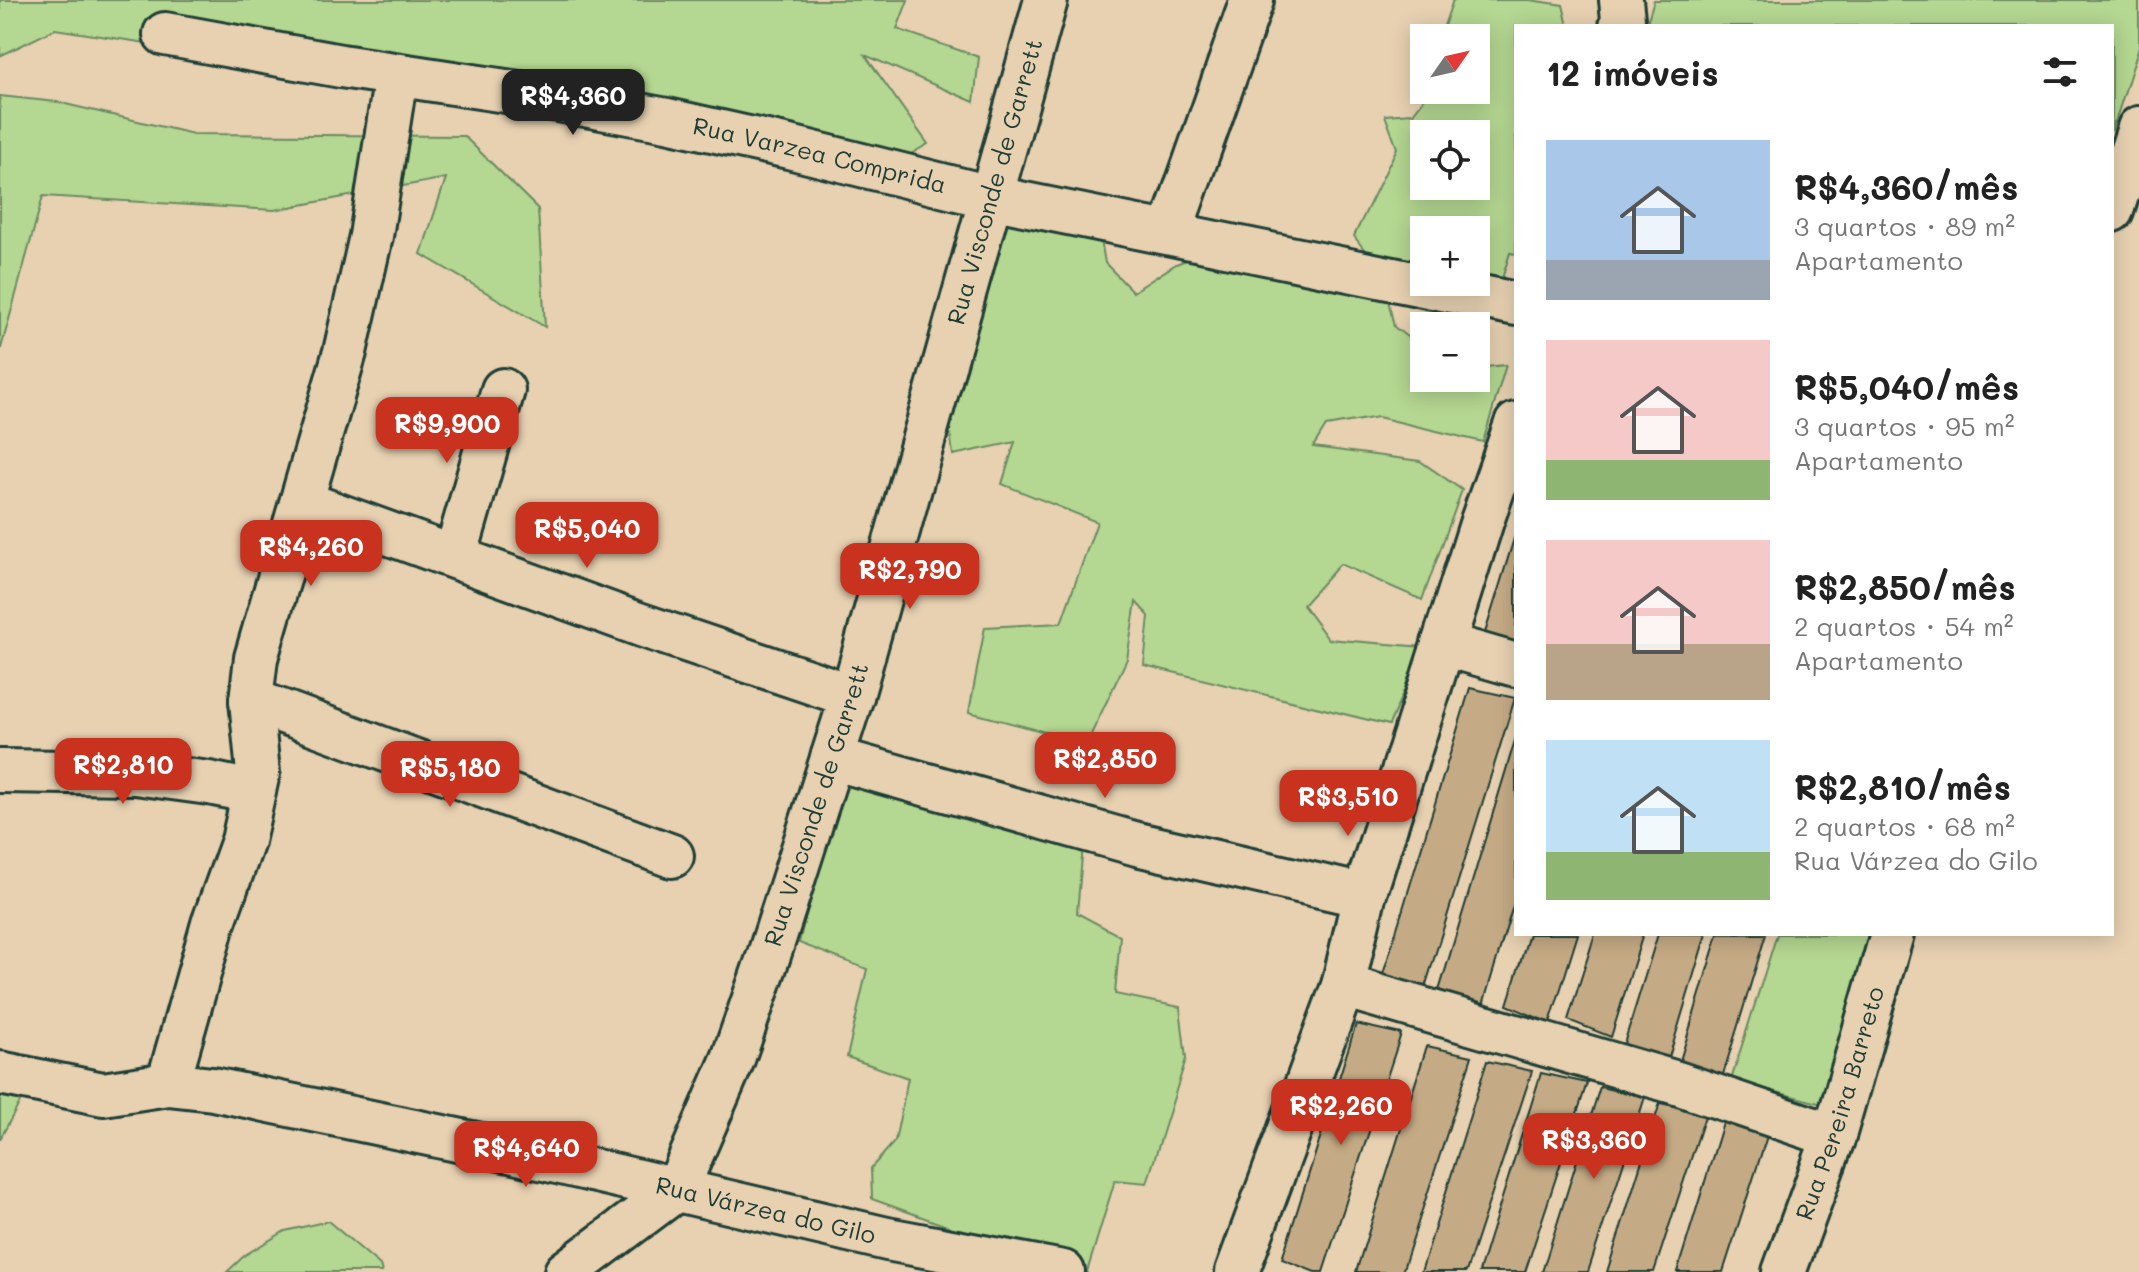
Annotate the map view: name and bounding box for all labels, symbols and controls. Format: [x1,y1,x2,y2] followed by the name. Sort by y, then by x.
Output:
[1410,24,1490,104] north arrow
[1410,24,1490,392] map controls
[939,35,1049,328] street label: Rua Visconde de Garrett
[1546,50,1719,95] text: 12 imóveis
[2038,50,2082,94] icon: filters
[499,69,647,137] pin: R$4,360
[520,78,626,112] text: R$4,360
[690,109,950,200] street label: Rua Varzea Comprida
[1410,120,1490,200] button: locate
[1794,164,2018,209] text: R$4,360/mês
[1610,172,1706,268] icon: home
[1794,209,2015,243] text: 3 quartos · 89 m²
[1410,216,1490,296] button: +
[1794,243,1963,277] text: Apartamento
[1410,312,1490,392] button: −
[1794,364,2019,409] text: R$5,040/mês
[1610,372,1706,468] icon: home
[373,397,521,465] pin: R$9,900
[394,406,500,440] text: R$9,900
[1794,409,2015,443] text: 3 quartos · 95 m²
[1794,443,1963,477] text: Apartamento
[513,502,661,570] pin: R$5,040
[533,511,641,545] text: R$5,040
[237,520,385,588] pin: R$4,260
[258,529,364,563] text: R$4,260
[836,543,984,611] pin: R$2,790
[858,552,962,586] text: R$2,790
[1794,564,2016,609] text: R$2,850/mês
[1610,572,1706,668] icon: home
[1794,609,2014,643] text: 2 quartos · 54 m²
[1794,643,1963,677] text: Apartamento
[756,659,875,950] street label: Rua Visconde de Garrett
[1031,732,1179,800] pin: R$2,850
[49,738,197,806] pin: R$2,810
[376,741,524,809] pin: R$5,180
[1053,741,1157,775] text: R$2,850
[73,747,173,781] text: R$2,810
[399,750,501,784] text: R$5,180
[1794,764,2011,809] text: R$2,810/mês
[1274,770,1422,838] pin: R$3,510
[1610,772,1706,868] icon: home
[1297,779,1399,813] text: R$3,510
[1794,809,2015,843] text: 2 quartos · 68 m²
[1794,843,2038,877] text: Rua Várzea do Gilo
[1787,983,1890,1224] street label: Rua Pereira Barreto
[1267,1079,1415,1147] pin: R$2,260
[1289,1088,1393,1122] text: R$2,260
[1520,1113,1668,1181] pin: R$3,360
[452,1121,600,1189] pin: R$4,640
[1541,1122,1647,1156] text: R$3,360
[472,1130,580,1164] text: R$4,640
[653,1169,879,1250] street label: Rua Várzea do Gilo

